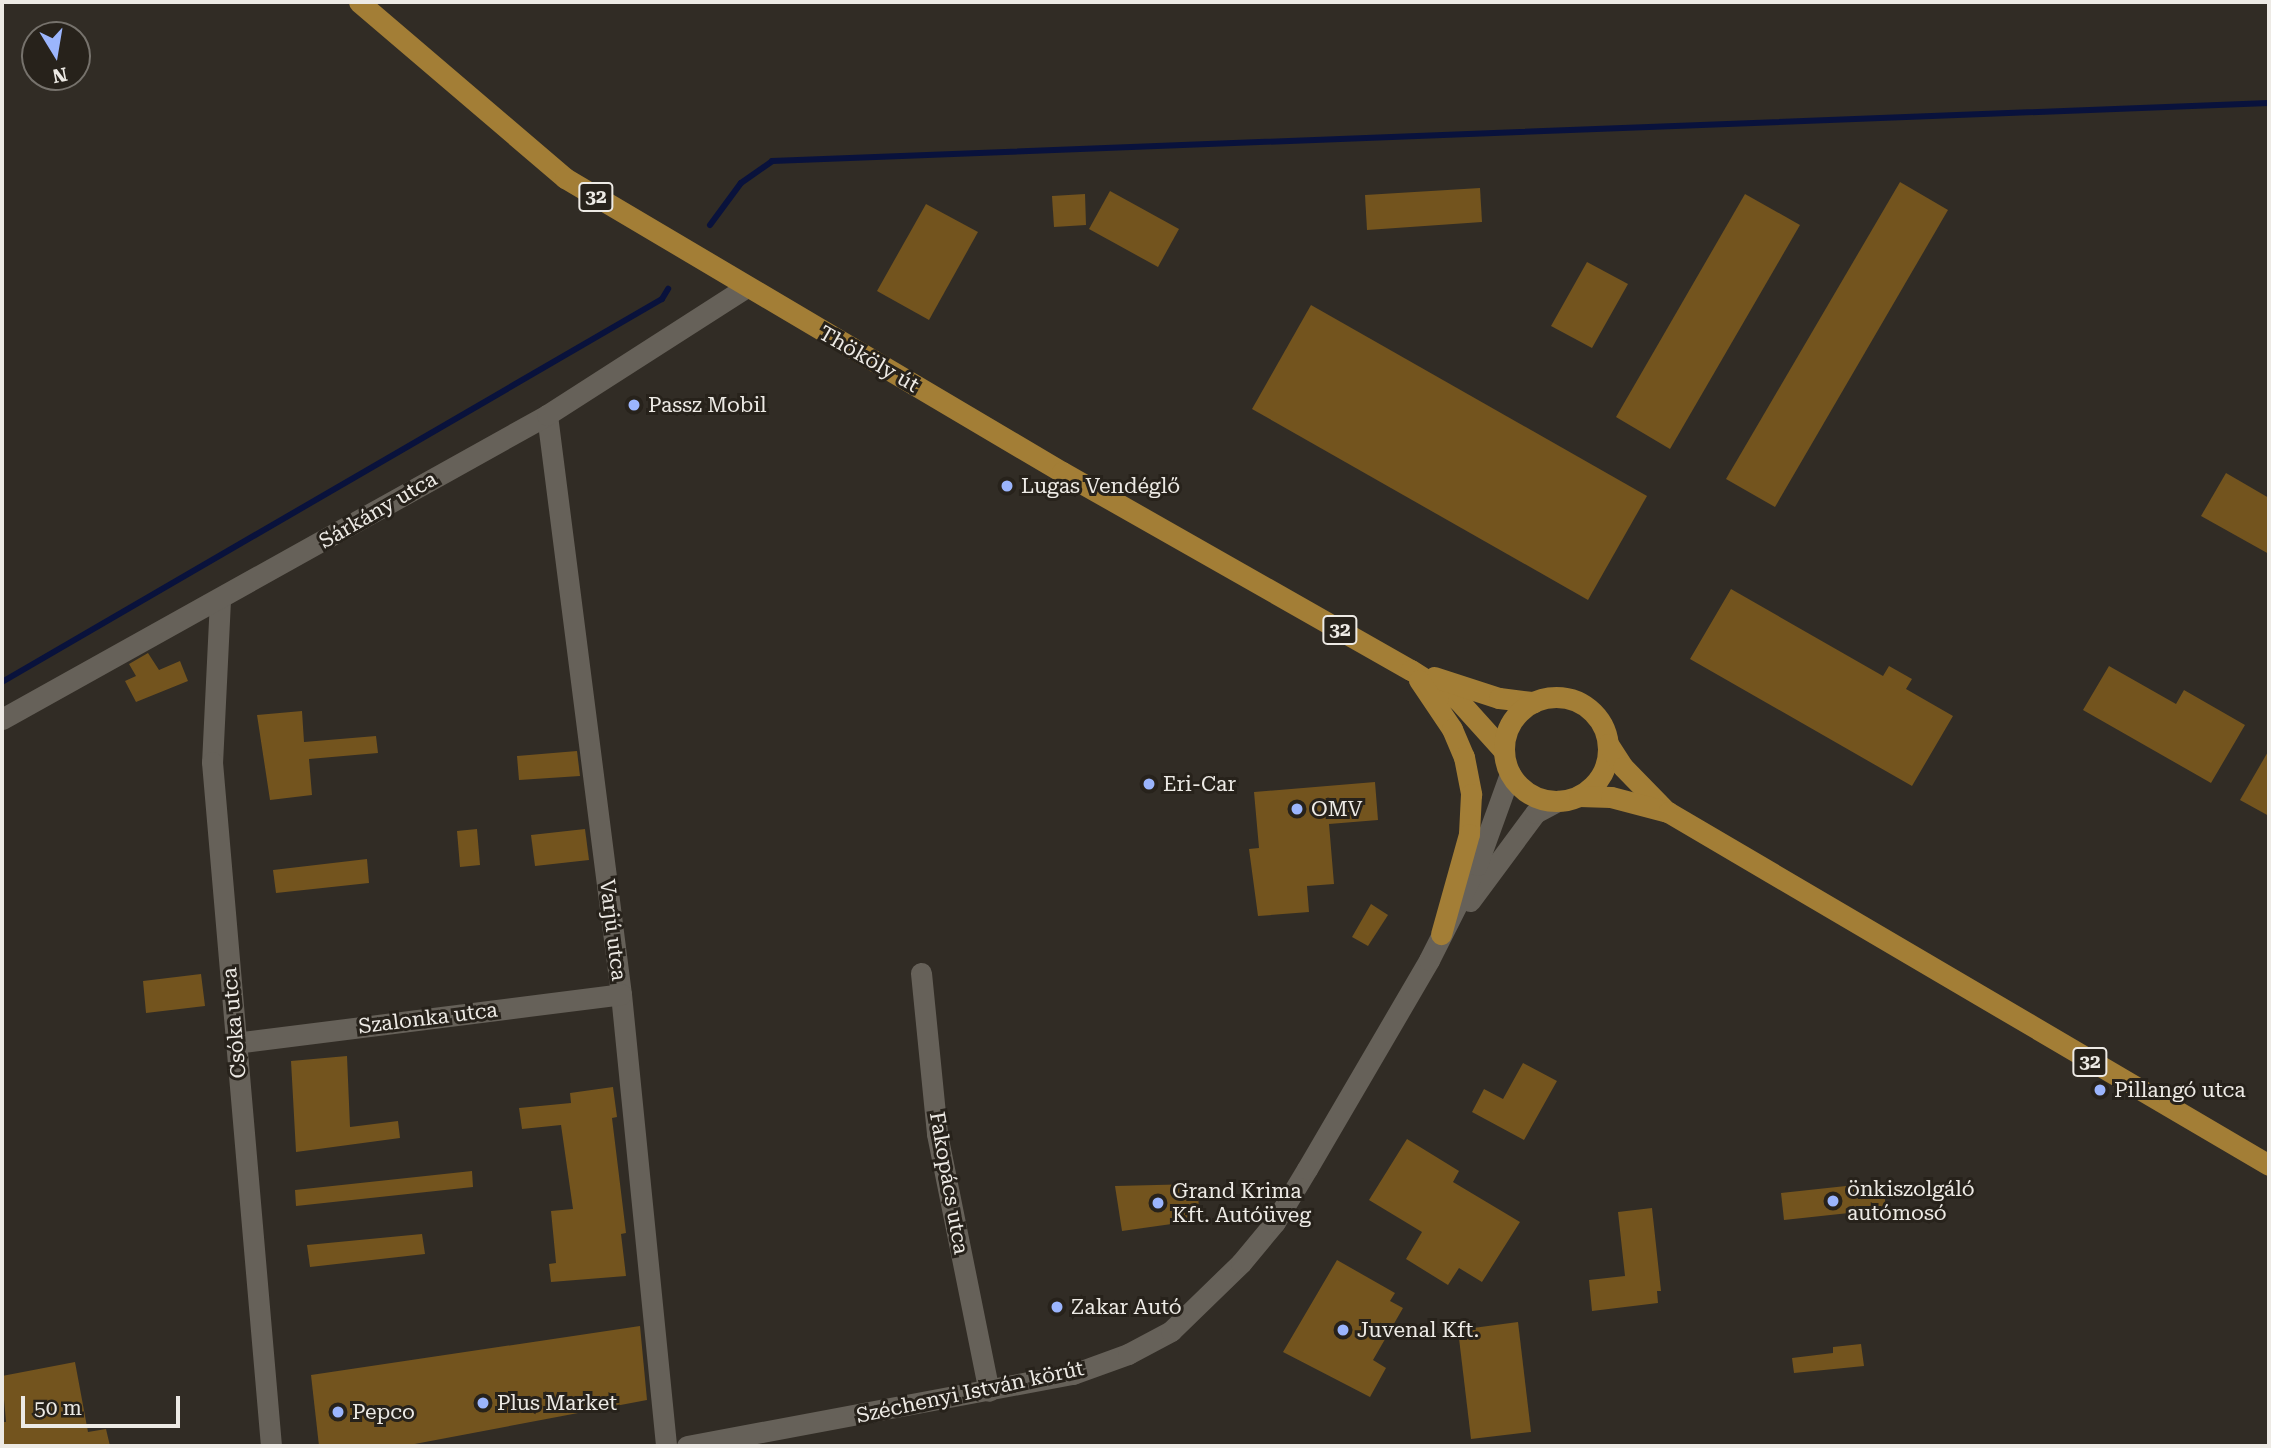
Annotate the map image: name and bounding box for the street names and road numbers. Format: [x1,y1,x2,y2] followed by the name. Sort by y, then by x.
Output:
[577,182,615,212] road number: 32
[815,320,923,398] street label: Thököly út
[315,466,441,554] street label: Sárkány utca
[1321,614,1359,646] road number: 32
[594,878,632,982] street label: Varjú utca
[217,966,251,1080] street label: Csóka utca
[357,997,499,1039] street label: Szalonka utca
[2071,1046,2109,1078] road number: 32
[924,1110,974,1256] street label: Fakopács utca
[854,1356,1086,1428] street label: Széchenyi István körút

